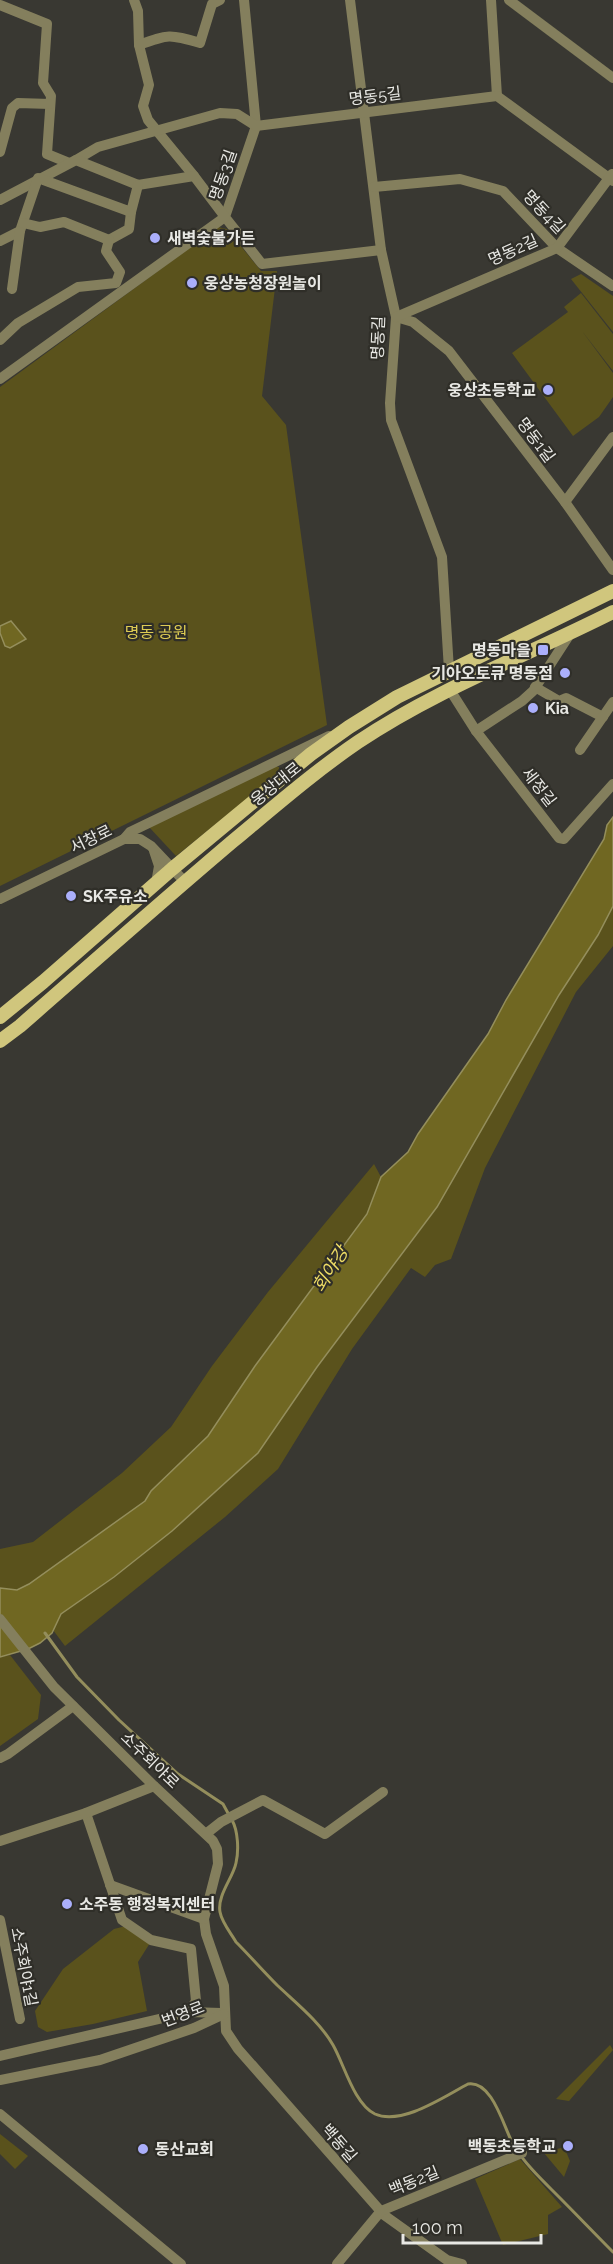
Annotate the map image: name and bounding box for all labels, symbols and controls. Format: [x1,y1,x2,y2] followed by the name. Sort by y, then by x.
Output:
[348,83,402,109] street label: 명동5길
[205,147,241,203] street label: 명동3길
[519,186,569,238] street label: 명동4길
[167,229,256,248] place label: 새벽숯불가든
[148,231,162,245] marker: 새벽숯불가든
[485,231,541,269] street label: 명동2길
[204,274,322,293] place label: 웅상농청장원놀이
[185,276,199,290] marker: 웅상농청장원놀이
[368,316,388,360] street label: 명동길
[448,381,536,400] place label: 웅상초등학교
[541,383,555,397] marker: 웅상초등학교
[513,414,559,466] street label: 명동1길
[125,623,187,642] park label: 명동 공원
[472,641,531,660] place label: 명동마을
[536,643,550,657] marker: 명동마을
[431,664,553,683] place label: 기아오토큐 명동점
[558,666,572,680] marker: 기아오토큐 명동점
[545,699,569,718] place label: Kia
[526,701,540,715] marker: Kia
[247,758,305,810] street label: 웅상대로
[518,764,560,810] street label: 세정길
[67,821,115,857] street label: 서창로
[83,887,148,906] place label: SK주유소
[64,889,78,903] marker: SK주유소
[308,1240,353,1296] water label: 회야강
[117,1728,183,1793] street label: 소주회야로
[79,1895,215,1914] place label: 소주동 행정복지센터
[60,1897,74,1911] marker: 소주동 행정복지센터
[7,1926,41,2008] street label: 소주회야1길
[159,1997,207,2031] street label: 번영로
[317,2120,361,2166] street label: 백동길
[468,2137,556,2156] place label: 백동초등학교
[561,2139,575,2153] marker: 백동초등학교
[155,2140,214,2159] place label: 동산교회
[136,2142,150,2156] marker: 동산교회
[386,2162,442,2200] street label: 백동2길
[403,2207,541,2245] scale bar
[412,2217,463,2238] text: 100 m

